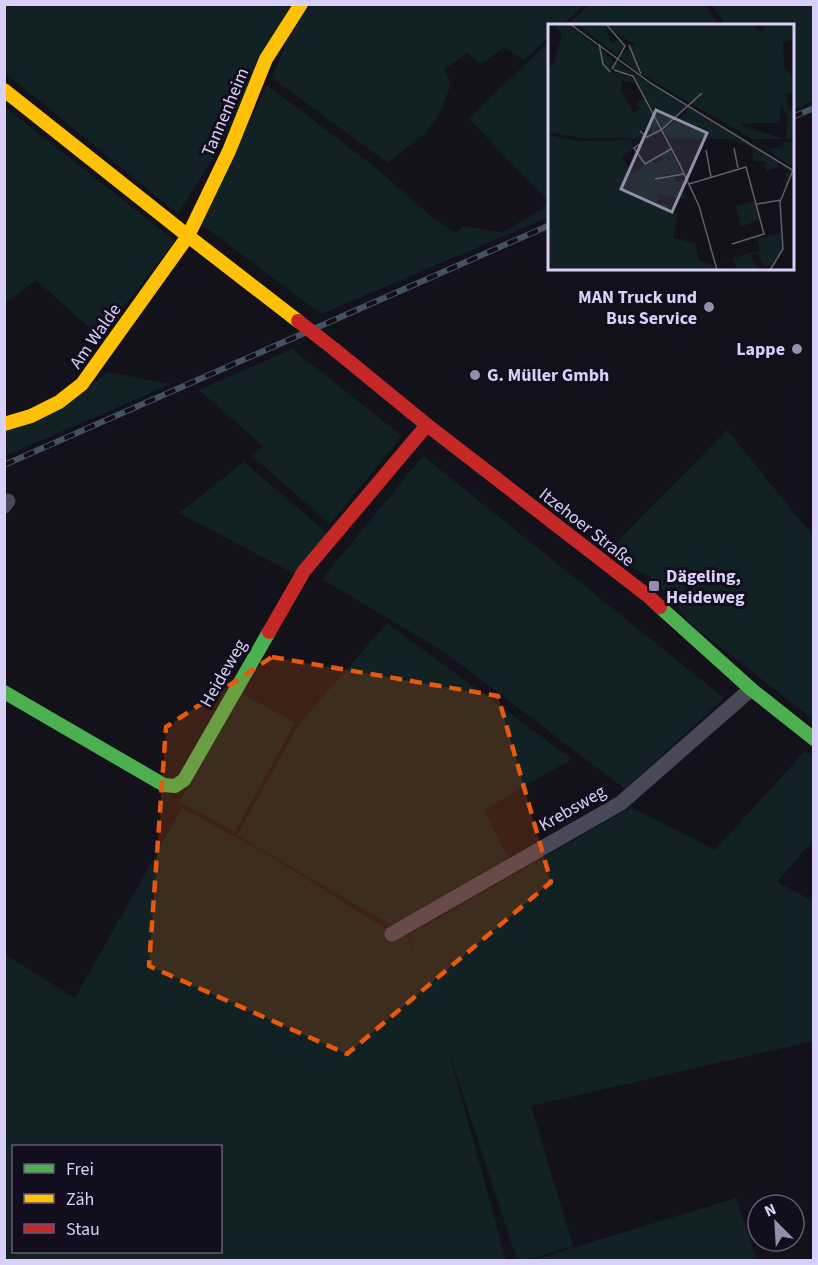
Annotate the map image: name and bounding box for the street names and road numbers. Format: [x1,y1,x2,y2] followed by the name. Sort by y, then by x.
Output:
[196,64,255,160] street label: Tannenheim
[64,298,127,374] street label: Am Walde
[534,482,640,573] street label: Itzehoer Straße
[194,635,253,712] street label: Heideweg
[534,779,610,838] street label: Krebsweg

